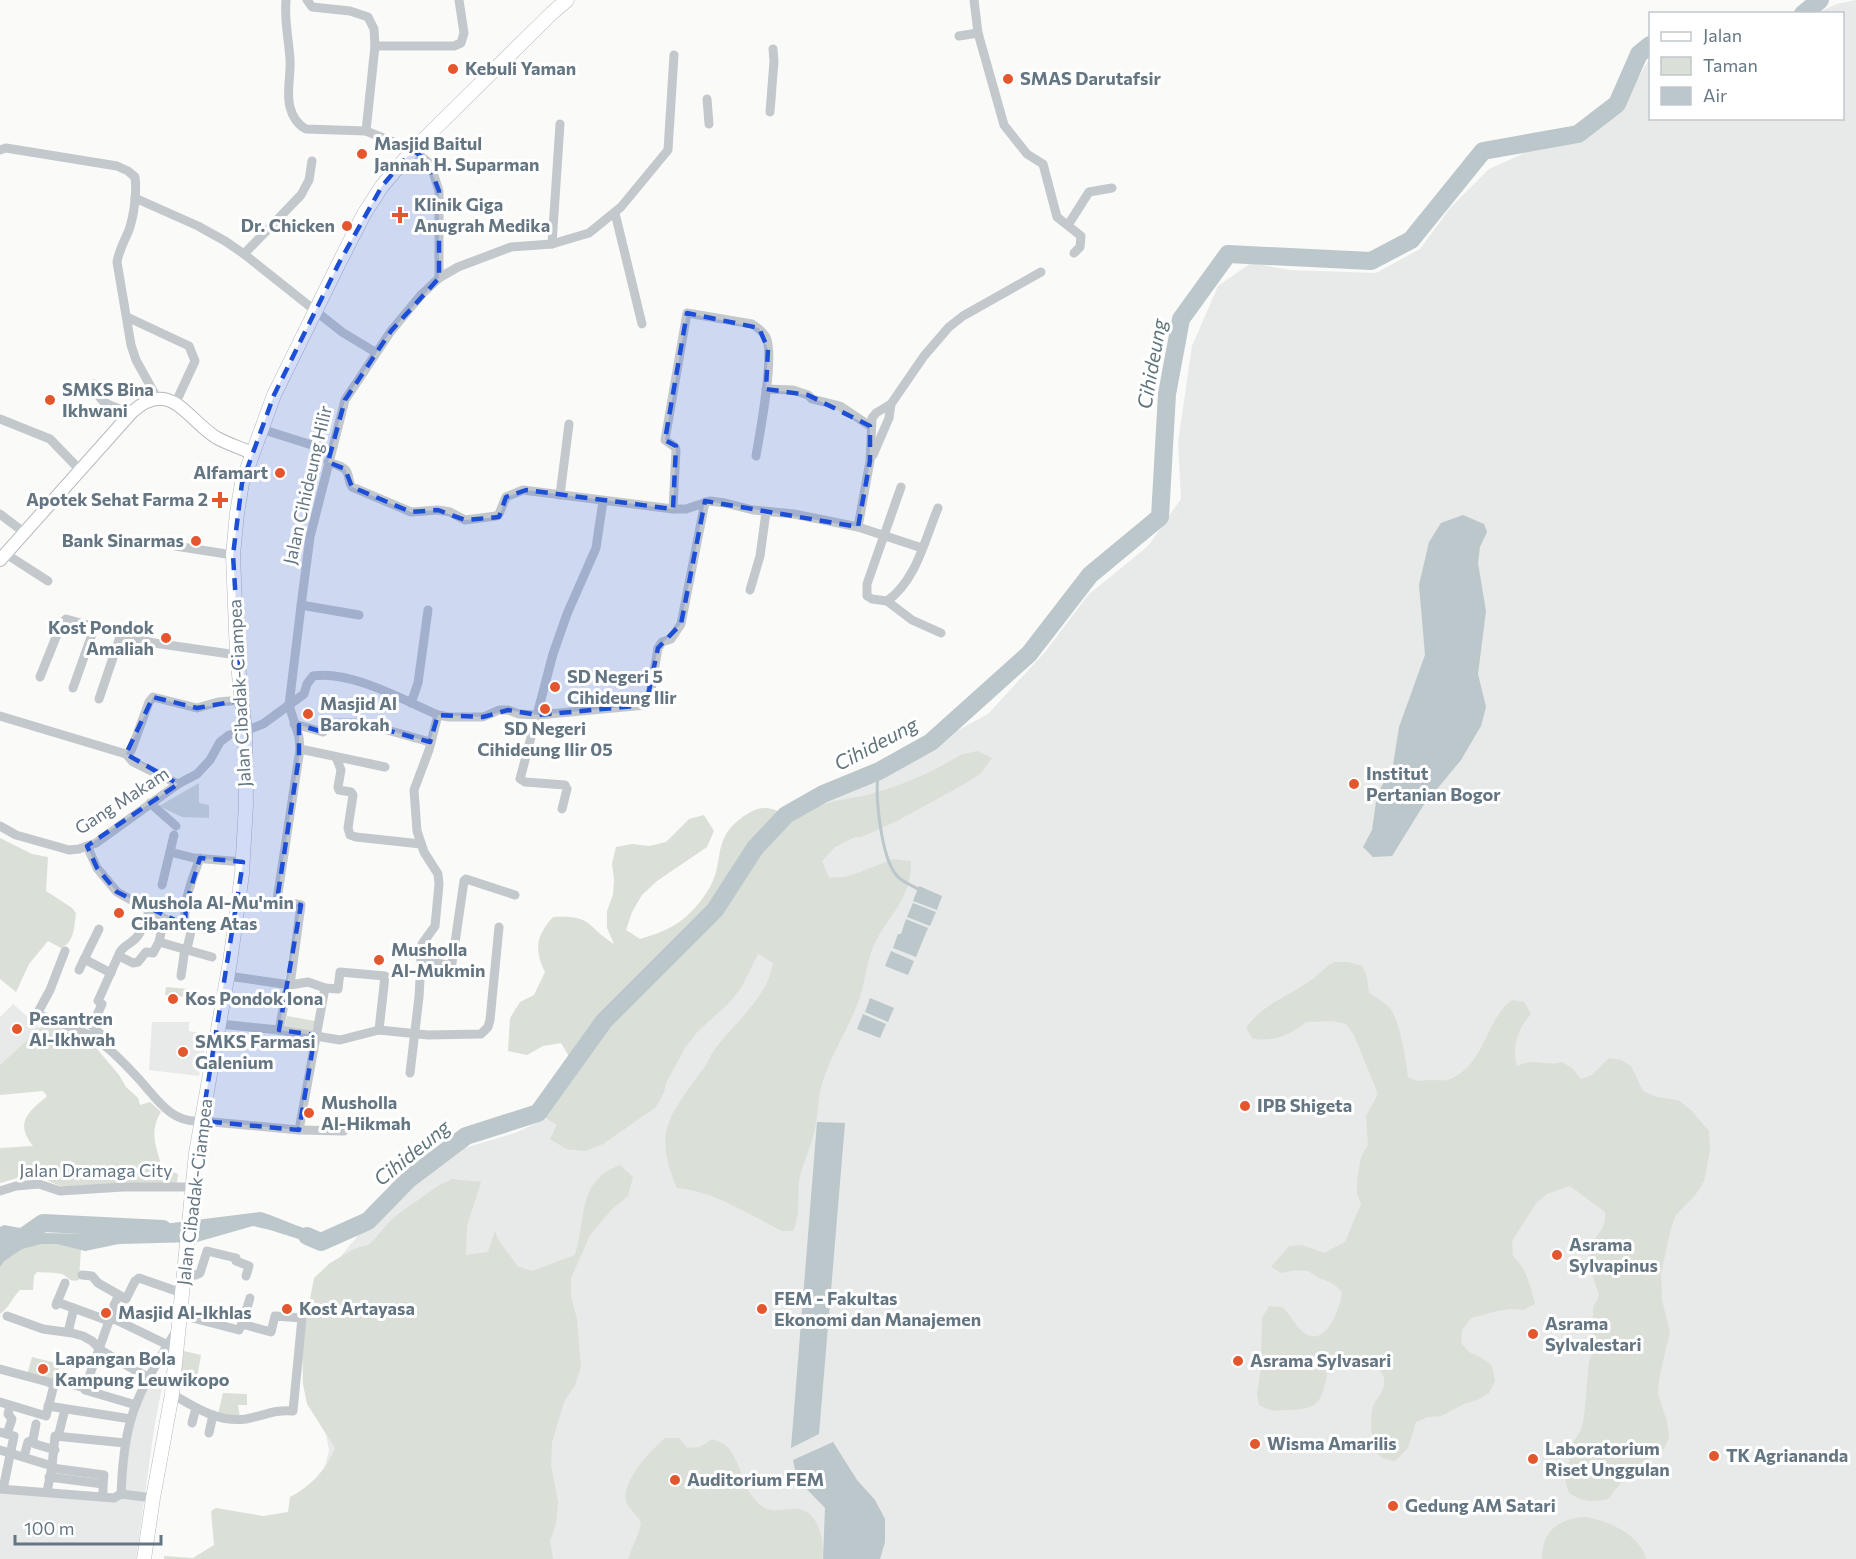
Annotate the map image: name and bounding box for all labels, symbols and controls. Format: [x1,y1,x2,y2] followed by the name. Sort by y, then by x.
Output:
[1649,12,1844,120] legend
[1703,24,1742,46] text: Jalan
[1703,54,1758,76] text: Taman
[465,57,576,79] place label: Kebuli Yaman
[446,62,460,76] marker: Kebuli Yaman
[1020,67,1161,89] place label: SMAS Darutafsir
[1001,72,1015,86] marker: SMAS Darutafsir
[1703,84,1727,106] text: Air
[374,132,539,175] place label: Masjid Baitul Jannah H. Suparman
[355,147,369,161] marker: Masjid Baitul Jannah H. Suparman
[414,193,550,236] place label: Klinik Giga Anugrah Medika
[391,206,409,224] marker: Klinik Giga Anugrah Medika
[241,214,335,236] place label: Dr. Chicken
[340,219,354,233] marker: Dr. Chicken
[1131,316,1171,411] water label: Cihideung
[62,378,154,421] place label: SMKS Bina Ikhwani
[43,393,57,407] marker: SMKS Bina Ikhwani
[278,403,336,566] street label: Jalan Cihideung Hilir
[193,461,268,483] place label: Alfamart
[273,466,287,480] marker: Alfamart
[26,488,208,510] place label: Apotek Sehat Farma 2
[213,493,227,507] marker: Apotek Sehat Farma 2
[62,529,184,551] place label: Bank Sinarmas
[189,534,203,548] marker: Bank Sinarmas
[223,599,255,787] street label: Jalan Cibadak-Ciampea
[48,616,155,659] place label: Kost Pondok Amaliah
[159,631,173,645] marker: Kost Pondok Amaliah
[567,665,677,708] place label: SD Negeri 5 Cihideung Ilir
[548,680,562,694] marker: SD Negeri 5 Cihideung Ilir
[320,692,397,735] place label: Masjid Al Barokah
[538,702,552,716] marker: SD Negeri Cihideung Ilir 05
[301,707,315,721] marker: Masjid Al Barokah
[830,711,922,775] water label: Cihideung
[477,717,613,760] place label: SD Negeri Cihideung Ilir 05
[70,762,173,839] street label: Gang Makam
[1366,762,1501,805] place label: Institut Pertanian Bogor
[1347,777,1361,791] marker: Institut Pertanian Bogor
[131,891,294,934] place label: Mushola Al-Mu'min Cibanteng Atas
[112,906,126,920] marker: Mushola Al-Mu'min Cibanteng Atas
[391,938,485,981] place label: Musholla Al-Mukmin
[372,953,386,967] marker: Musholla Al-Mukmin
[185,987,323,1009] place label: Kos Pondok Iona
[166,992,180,1006] marker: Kos Pondok Iona
[29,1007,115,1050] place label: Pesantren Al-Ikhwah
[10,1022,24,1036] marker: Pesantren Al-Ikhwah
[195,1030,316,1073] place label: SMKS Farmasi Galenium
[176,1045,190,1059] marker: SMKS Farmasi Galenium
[321,1091,411,1134] place label: Musholla Al-Hikmah
[1257,1094,1352,1116] place label: IPB Shigeta
[172,1097,216,1286] street label: Jalan Cibadak-Ciampea
[1238,1099,1252,1113] marker: IPB Shigeta
[302,1106,316,1120] marker: Musholla Al-Hikmah
[368,1114,455,1190] water label: Cihideung
[19,1159,173,1181] street label: Jalan Dramaga City
[1569,1233,1658,1276] place label: Asrama Sylvapinus
[1550,1248,1564,1262] marker: Asrama Sylvapinus
[774,1287,981,1330] place label: FEM - Fakultas Ekonomi dan Manajemen
[299,1297,415,1319] place label: Kost Artayasa
[118,1301,252,1323] place label: Masjid Al-Ikhlas
[280,1302,294,1316] marker: Kost Artayasa
[755,1302,769,1316] marker: FEM - Fakultas Ekonomi dan Manajemen
[99,1306,113,1320] marker: Masjid Al-Ikhlas
[1545,1312,1641,1355] place label: Asrama Sylvalestari
[1526,1327,1540,1341] marker: Asrama Sylvalestari
[55,1347,230,1390] place label: Lapangan Bola Kampung Leuwikopo
[1250,1349,1391,1371] place label: Asrama Sylvasari
[1231,1354,1245,1368] marker: Asrama Sylvasari
[36,1362,50,1376] marker: Lapangan Bola Kampung Leuwikopo
[1267,1432,1397,1454] place label: Wisma Amarilis
[1248,1437,1262,1451] marker: Wisma Amarilis
[1545,1437,1670,1480] place label: Laboratorium Riset Unggulan
[1726,1444,1848,1466] place label: TK Agriananda
[1707,1449,1721,1463] marker: TK Agriananda
[1526,1452,1540,1466] marker: Laboratorium Riset Unggulan
[687,1468,824,1490] place label: Auditorium FEM
[668,1473,682,1487] marker: Auditorium FEM
[1405,1494,1556,1516] place label: Gedung AM Satari
[1386,1499,1400,1513] marker: Gedung AM Satari
[15,1508,160,1546] scale bar
[24,1517,74,1539] text: 100 m

